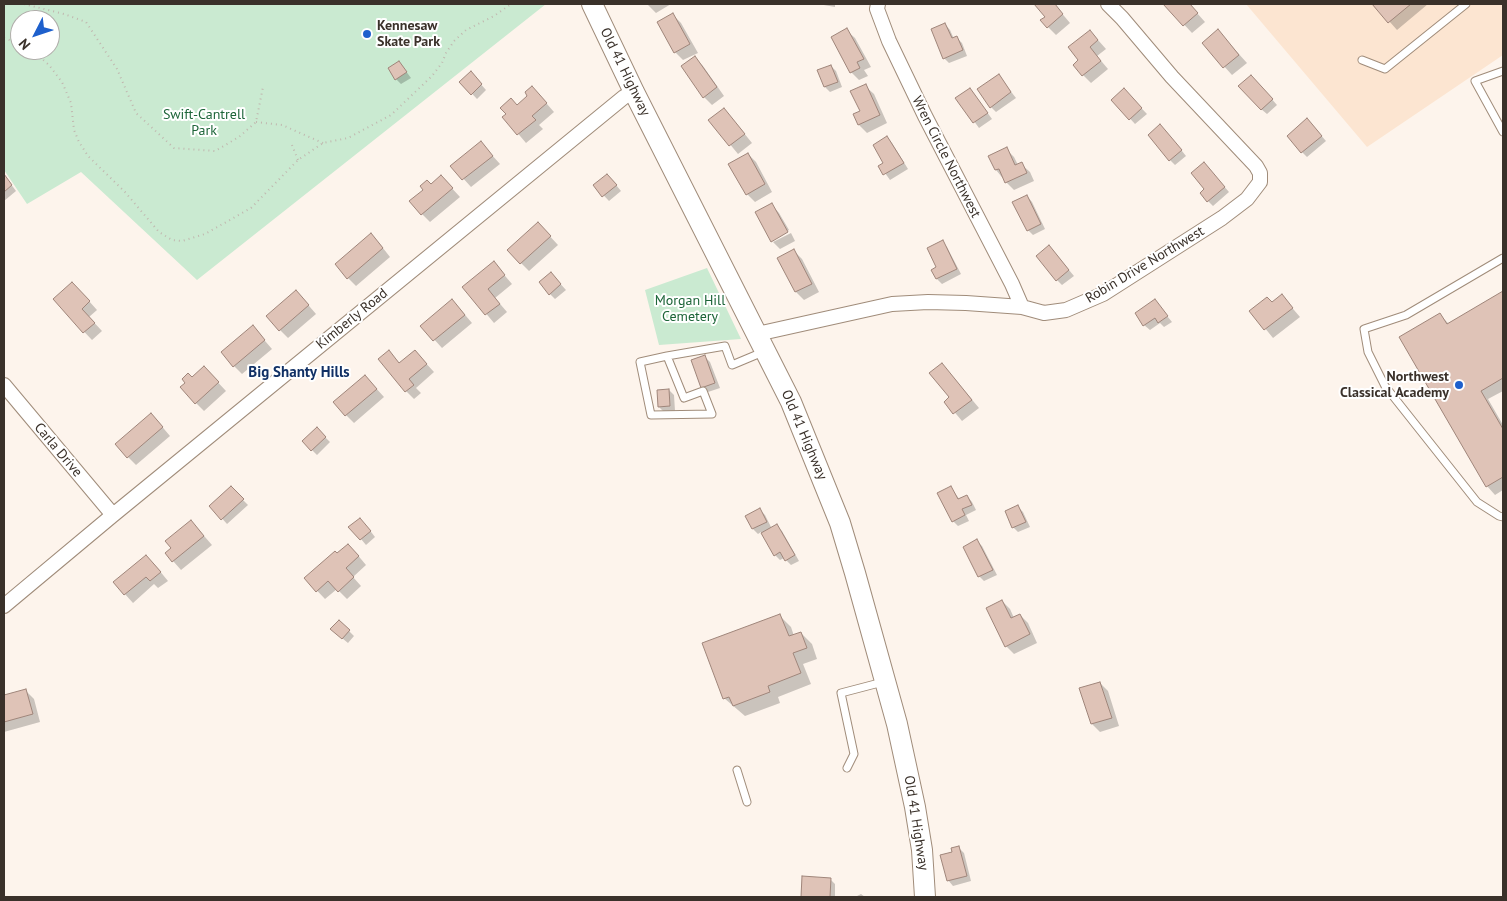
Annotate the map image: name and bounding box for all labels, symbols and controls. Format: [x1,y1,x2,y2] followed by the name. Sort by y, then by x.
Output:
[10,10,60,60] north arrow
[377,18,440,50] place label: Kennesaw Skate Park
[596,25,654,119] street label: Old 41 Highway
[361,28,373,40] marker: Kennesaw Skate Park
[15,35,34,54] text: N
[908,93,984,221] street label: Wren Circle Northwest
[163,107,245,140] park label: Swift-Cantrell Park
[1083,223,1207,307] street label: Robin Drive Northwest
[313,285,391,353] street label: Kimberly Road
[655,293,725,326] park label: Morgan Hill Cemetery
[248,364,350,382] district label: Big Shanty Hills
[1340,369,1449,402] place label: Northwest Classical Academy
[1453,379,1465,391] marker: Northwest Classical Academy
[778,388,830,482] street label: Old 41 Highway
[30,419,86,481] street label: Carla Drive
[900,774,932,872] street label: Old 41 Highway

